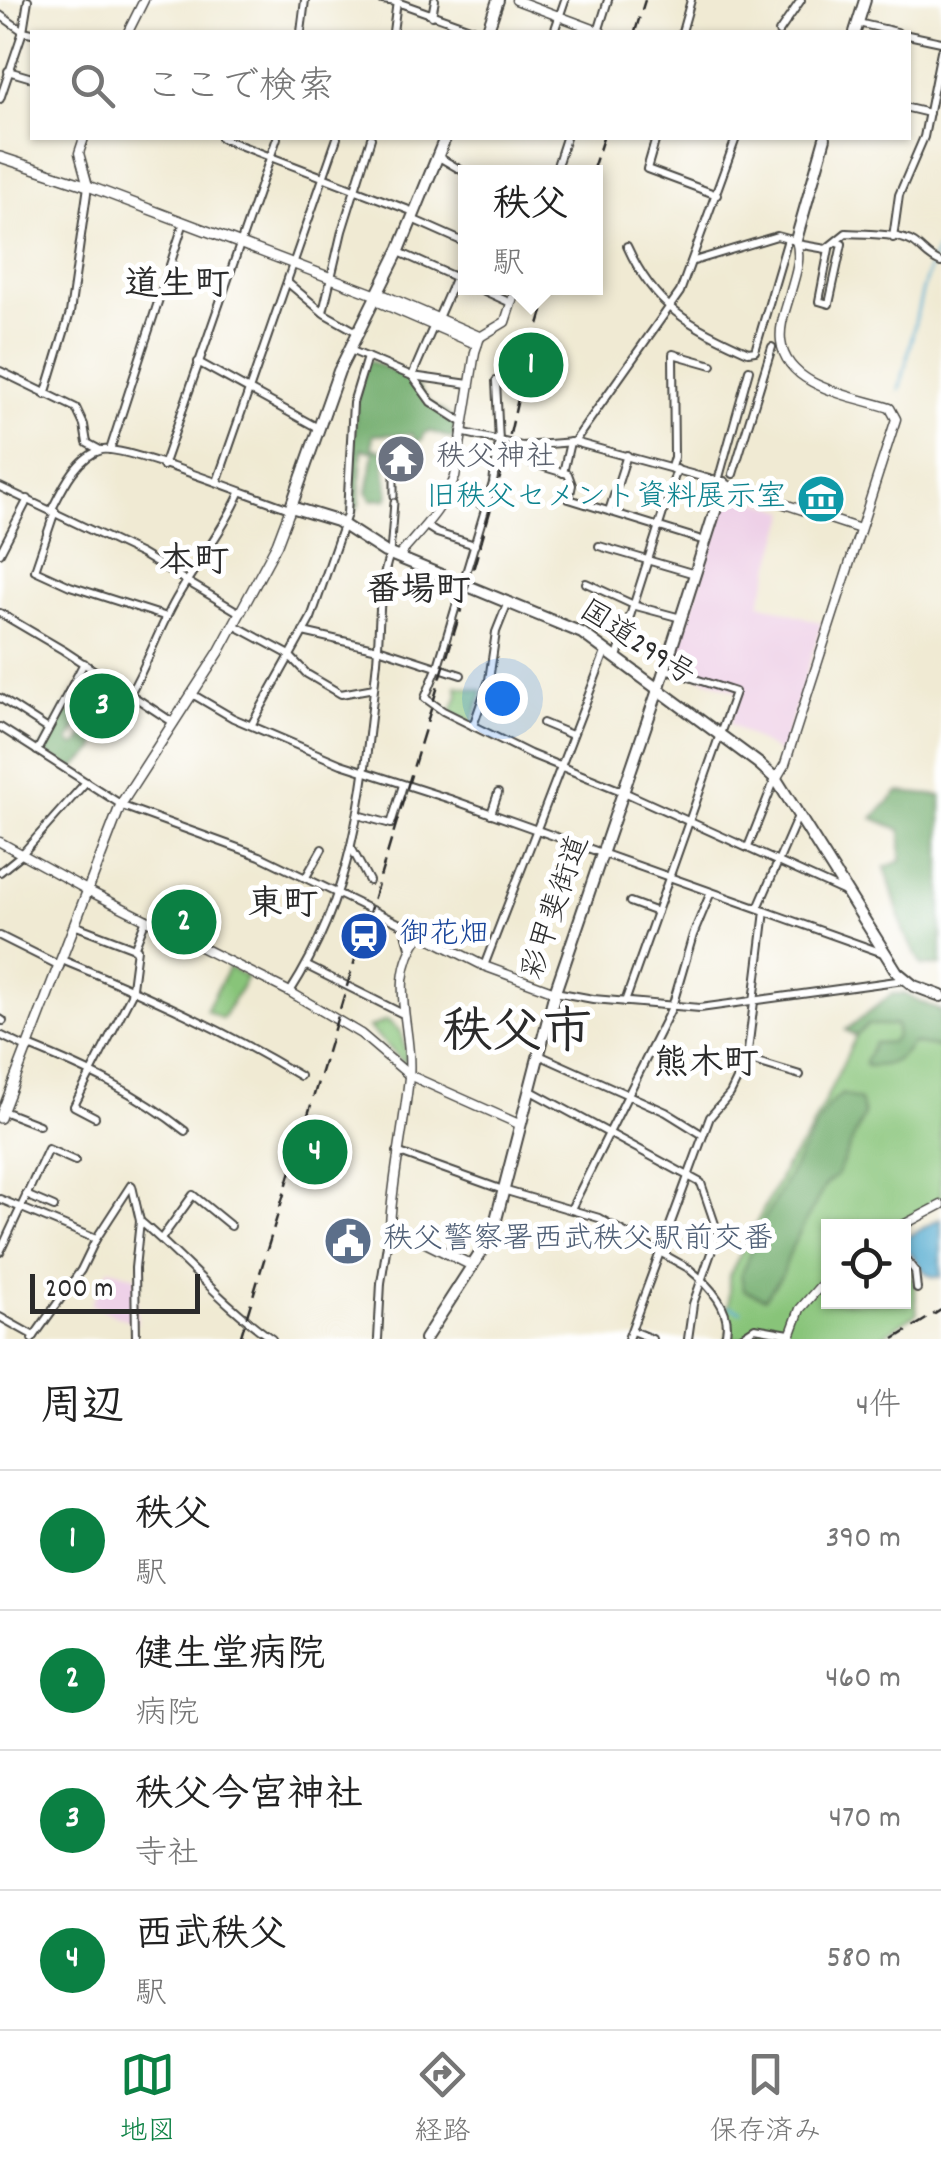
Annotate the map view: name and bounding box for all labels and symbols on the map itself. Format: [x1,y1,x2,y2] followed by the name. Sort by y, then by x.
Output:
[124,262,230,312] district label: 道生町
[498,328,564,402] pin: 1
[375,433,427,485] temple icon: 秩父神社
[436,438,556,481] place label: 秩父神社
[795,473,847,525] museum icon: 旧秩父セメント資料展示室
[426,478,786,521] place label: 旧秩父セメント資料展示室
[159,539,229,589] district label: 本町
[365,568,471,618] district label: 番場町
[570,591,702,699] street label: 国道299号
[70,668,134,744] pin: 3
[477,673,528,724] your location
[513,830,603,986] street label: 彩甲斐街道
[248,882,318,932] district label: 東町
[152,884,216,960] pin: 2
[338,910,390,962] station icon: 御花畑
[399,915,489,958] place label: 御花畑
[442,1000,592,1072] district label: 秩父市
[653,1041,759,1091] district label: 熊木町
[282,1114,348,1190] pin: 4
[322,1215,374,1267] public building icon: 秩父警察署西武秩父駅前交番
[383,1220,773,1263] place label: 秩父警察署西武秩父駅前交番
[30,1269,200,1314] scale bar

